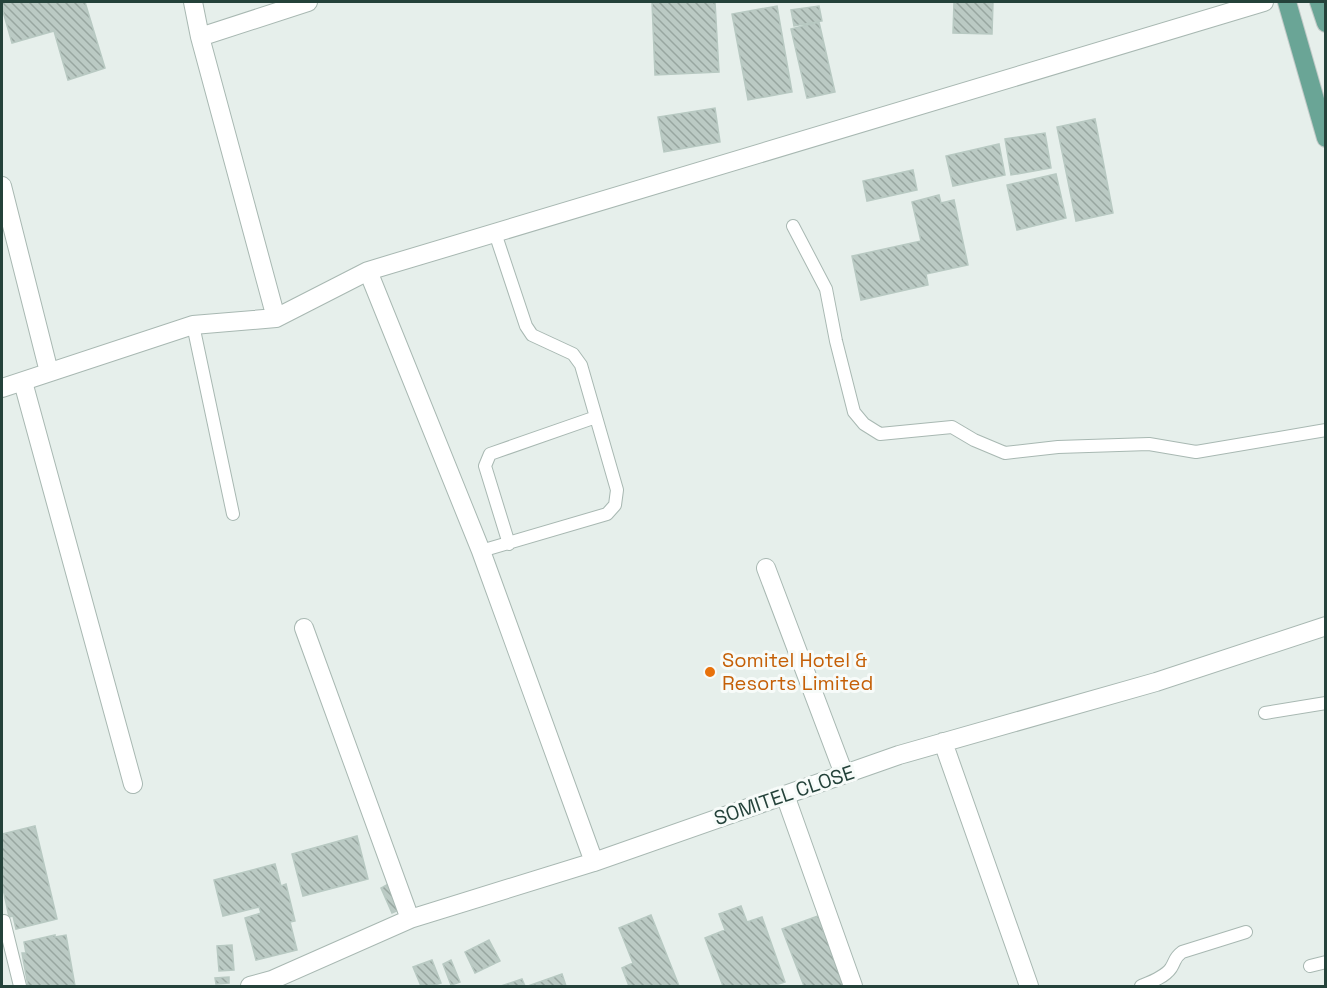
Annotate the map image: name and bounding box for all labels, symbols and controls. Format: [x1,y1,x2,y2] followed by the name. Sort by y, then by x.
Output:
[722,647,873,696] place label: Somitel Hotel & Resorts Limited
[703,665,717,679] marker: Somitel Hotel & Resorts Limited
[710,759,858,831] street label: SOMITEL CLOSE

